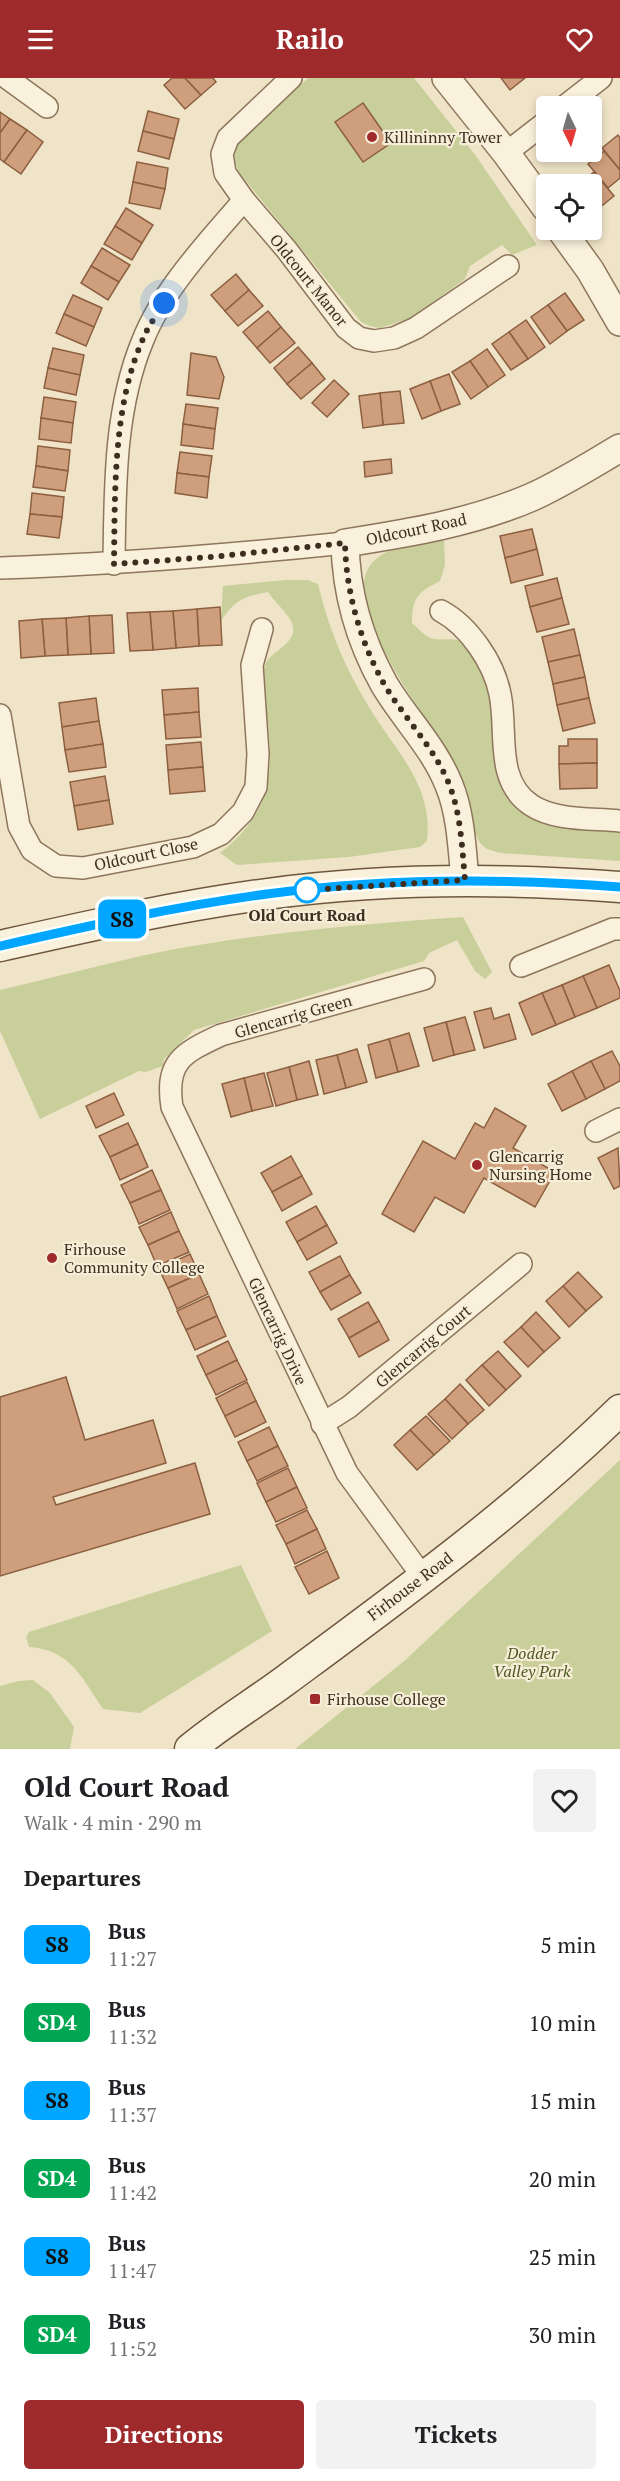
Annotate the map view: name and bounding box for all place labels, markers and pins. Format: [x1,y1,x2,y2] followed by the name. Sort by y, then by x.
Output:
[384,126,503,148] place label: Killininny Tower
[365,130,379,144] marker: Killininny Tower
[294,877,320,903] marker: Old Court Road
[248,904,366,926] place label: Old Court Road
[489,1145,592,1185] place label: Glencarrig Nursing Home
[470,1158,484,1172] marker: Glencarrig Nursing Home
[64,1238,205,1278] place label: Firhouse Community College
[45,1251,59,1265] marker: Firhouse Community College
[327,1688,446,1710] place label: Firhouse College
[308,1692,322,1706] marker: Firhouse College

